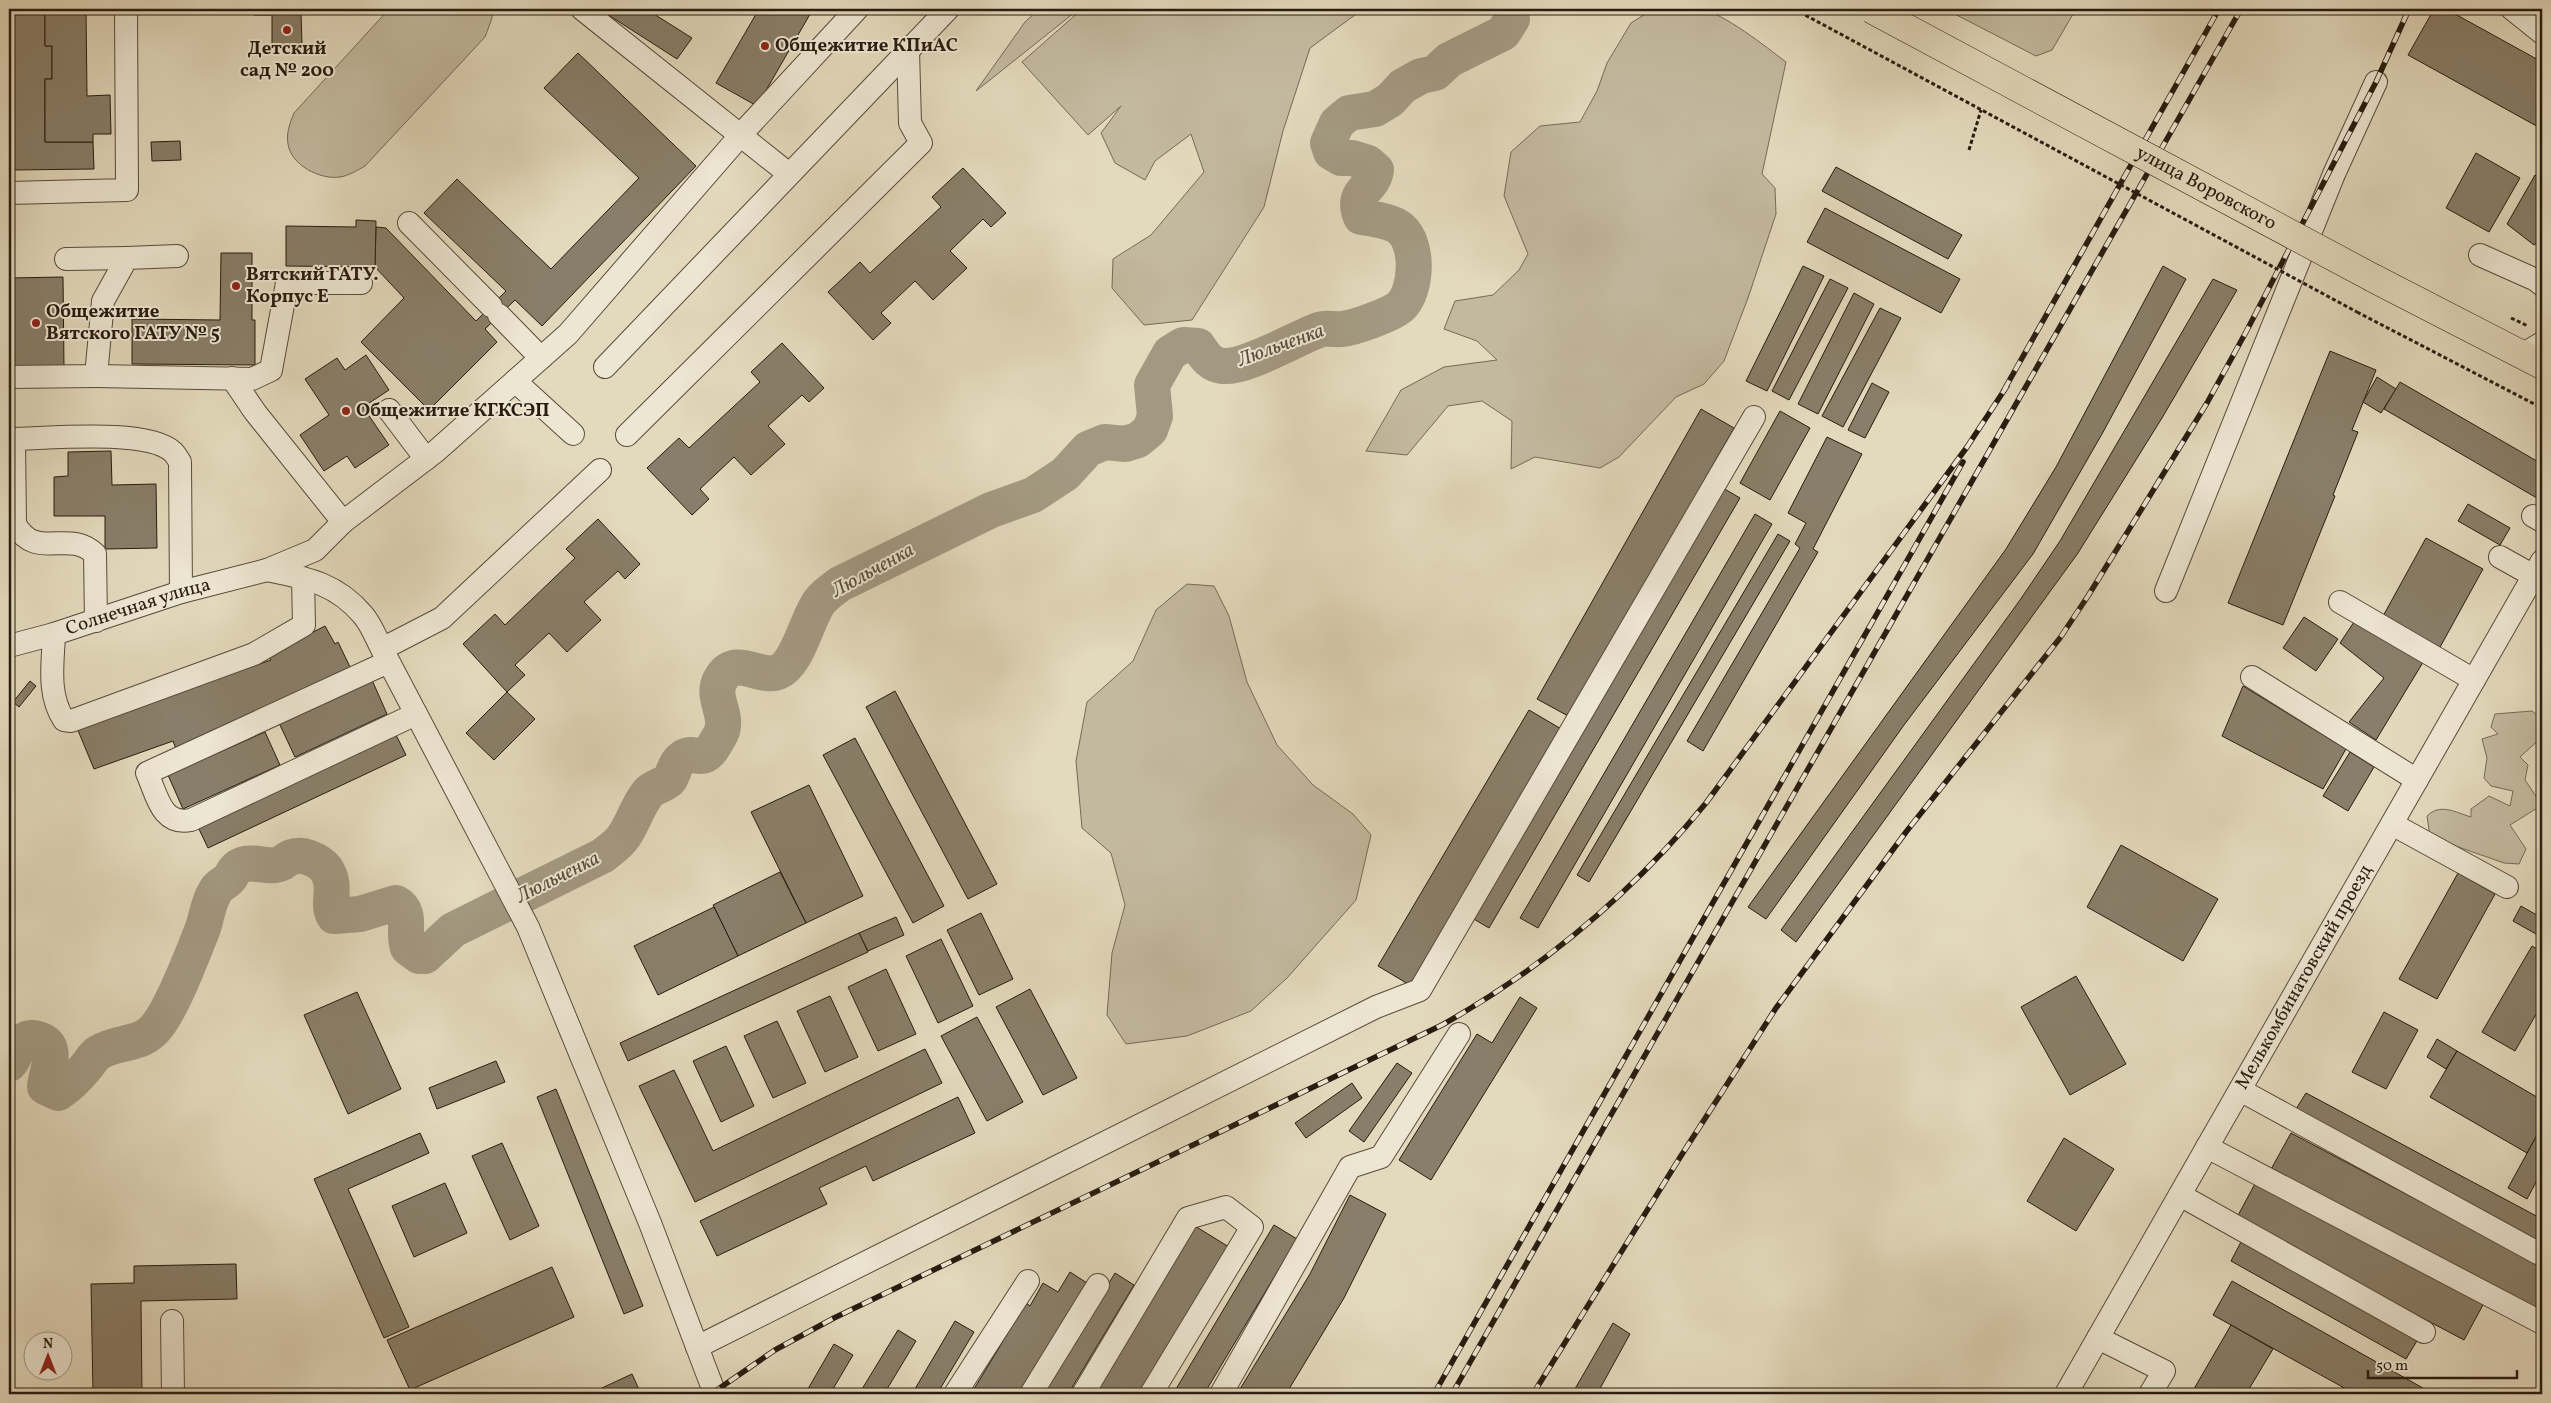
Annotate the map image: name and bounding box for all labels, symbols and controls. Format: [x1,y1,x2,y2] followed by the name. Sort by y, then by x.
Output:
[281,24,293,36] marker: Детский сад № 200
[775,33,958,59] place label: Общежитие КПиАС
[240,36,334,84] place label: Детский сад № 200
[759,40,771,52] marker: Общежитие КПиАС
[2131,140,2281,237] street label: улица Воровского
[246,262,379,310] place label: Вятский ГАТУ. Корпус Е
[230,280,242,292] marker: Вятский ГАТУ. Корпус Е
[46,299,220,347] place label: Общежитие Вятского ГАТУ № 5
[30,317,42,329] marker: Общежитие Вятского ГАТУ № 5
[1233,317,1328,375] water label: Люльченка
[356,398,550,424] place label: Общежитие КГКСЭП
[340,405,352,417] marker: Общежитие КГКСЭП
[826,537,919,606] water label: Люльченка
[62,572,213,642] street label: Солнечная улица
[510,845,605,911] water label: Люльченка
[2230,860,2379,1095] street label: Мелькомбинатовский проезд
[22,1330,72,1380] north arrow
[43,1335,53,1354] text: N
[2368,1348,2517,1380] scale bar
[2376,1356,2408,1377] text: 50 m

